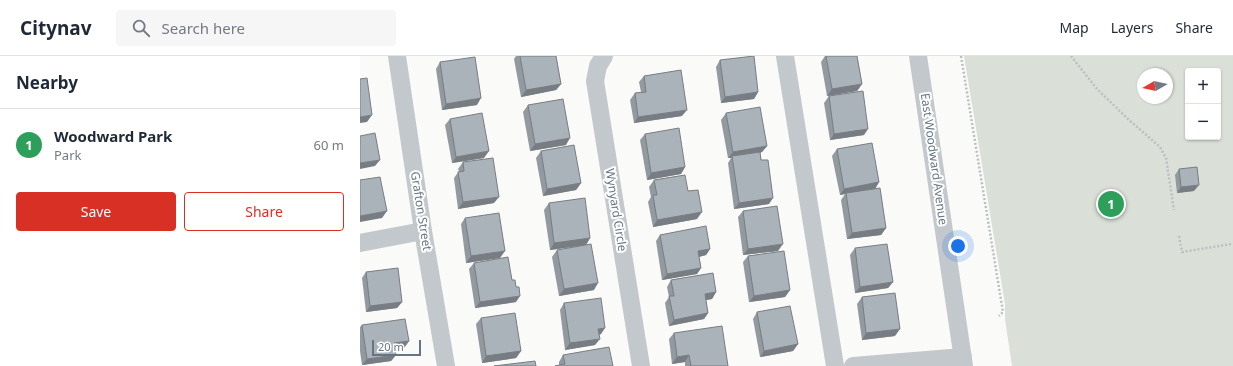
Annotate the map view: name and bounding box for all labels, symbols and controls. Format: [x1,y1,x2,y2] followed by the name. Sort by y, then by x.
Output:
[116,10,396,46] search box
[20,15,92,41] text: Citynav
[130,17,152,39] icon: search
[162,18,245,38] text: Search here
[1060,18,1089,37] text: Map
[1111,18,1153,37] text: Layers
[1175,18,1213,37] text: Share
[1137,68,1173,104] north arrow
[1185,68,1221,140] map controls
[1185,68,1221,104] button: +
[16,71,78,94] text: Nearby
[917,92,952,226] street label: East Woodward Avenue
[1185,104,1221,140] button: −
[54,126,172,146] text: Woodward Park
[25,136,33,154] text: 1
[314,136,344,154] text: 60 m
[54,146,81,164] text: Park
[602,167,631,253] street label: Wynyard Circle
[407,170,436,252] street label: Grafton Street
[1098,189,1124,219] pin: 1
[16,192,176,231] button: Save
[184,192,344,231] button: Share
[948,236,968,256] your location
[372,338,421,357] scale bar
[378,339,404,354] text: 20 m

